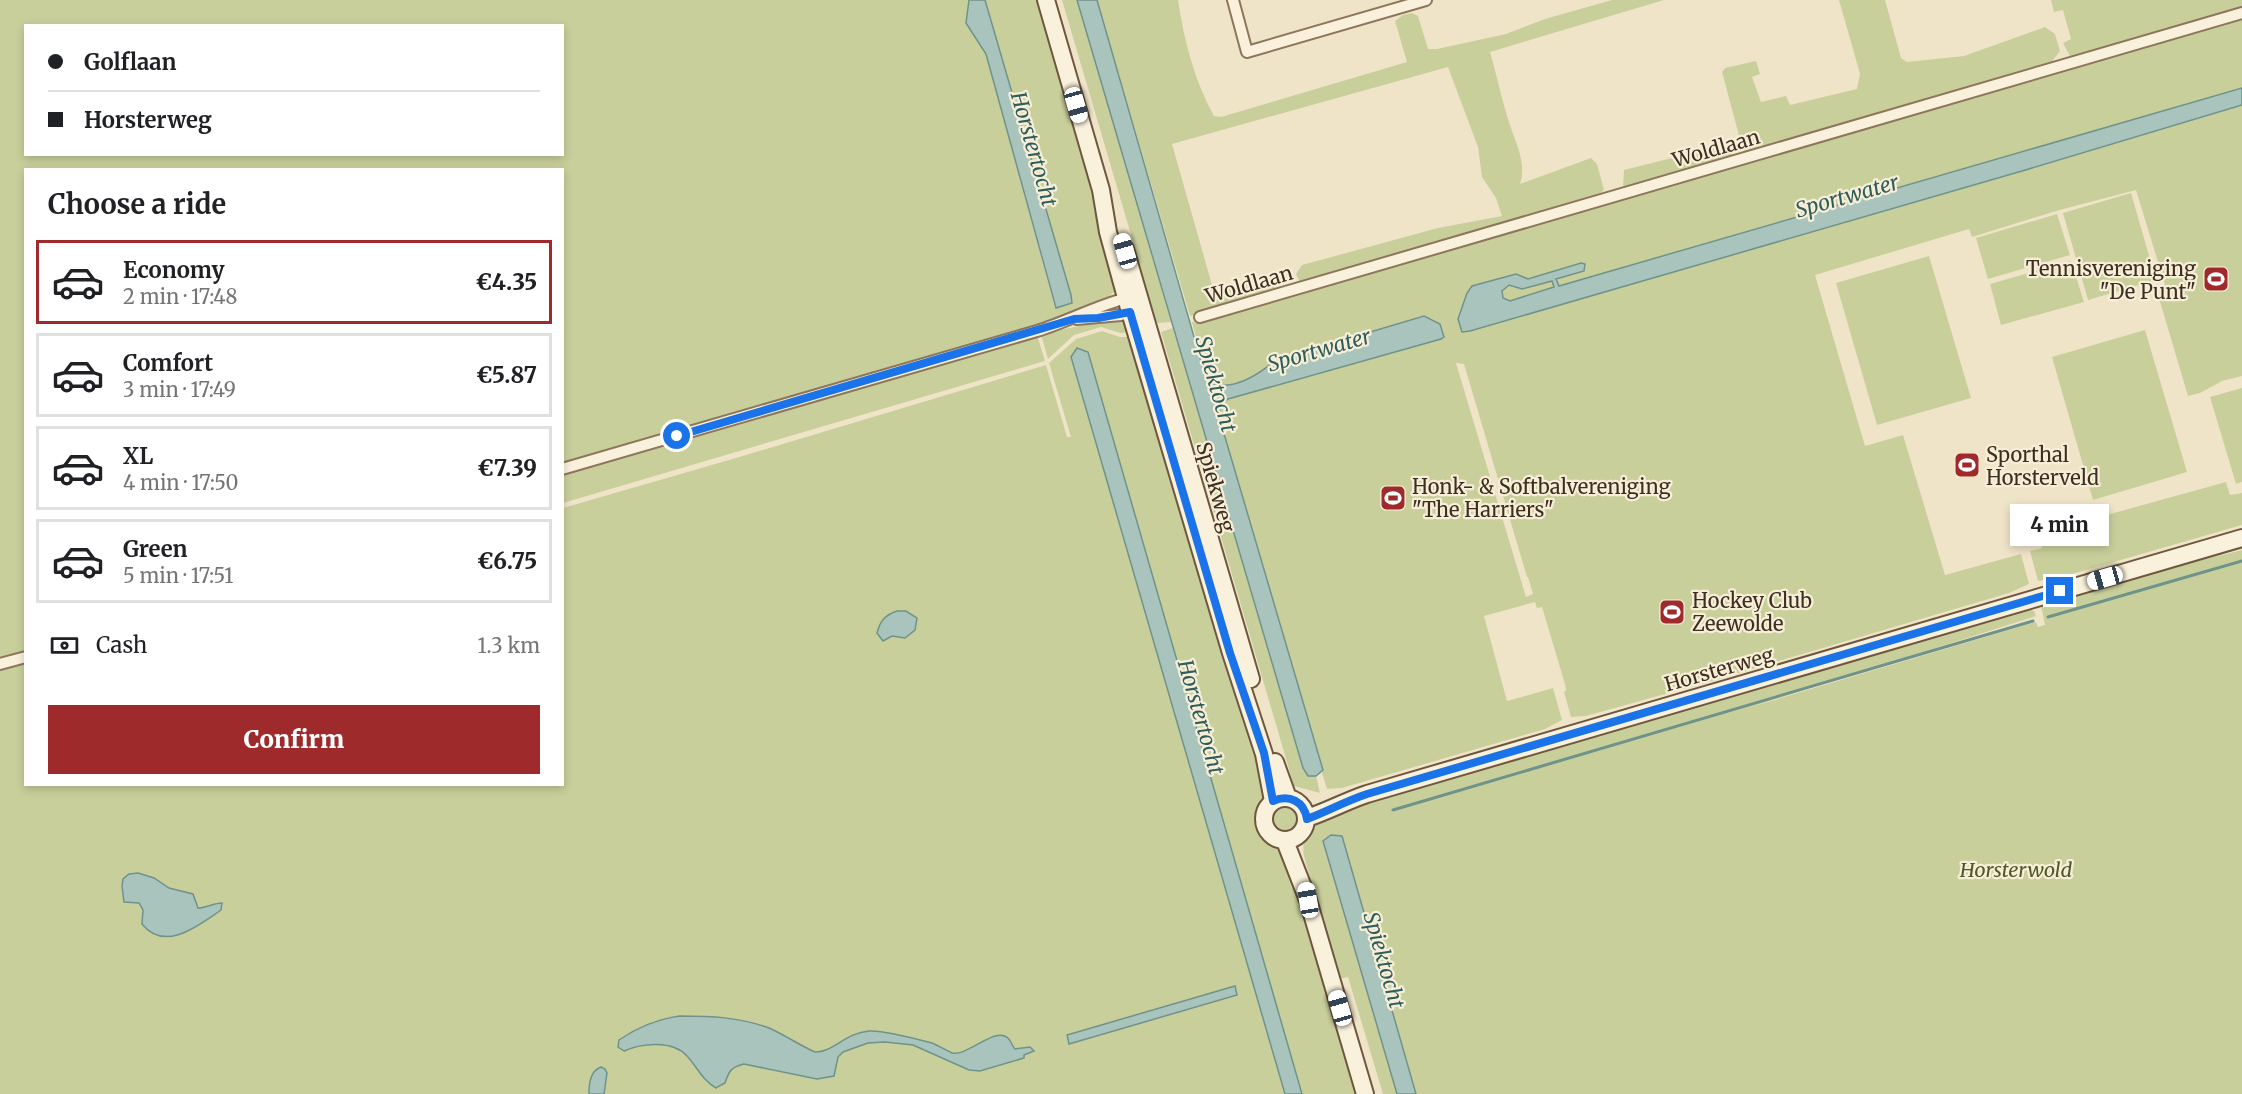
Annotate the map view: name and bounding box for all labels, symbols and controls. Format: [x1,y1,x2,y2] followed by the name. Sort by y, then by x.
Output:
[84,48,177,76] text: Golflaan
[1062,85,1090,125] car
[1004,87,1063,210] water label: Horstertocht
[84,106,212,134] text: Horsterweg
[1668,124,1763,173] street label: Woldlaan
[1792,168,1902,224] water label: Sportwater
[48,187,226,221] text: Choose a ride
[1111,231,1139,271] car
[51,255,105,309] icon: car
[123,256,224,284] text: Economy
[2026,256,2196,304] place label: Tennisvereniging "De Punt"
[1201,260,1296,309] street label: Woldlaan
[2201,264,2231,294] sports icon: Tennisvereniging "De Punt"
[476,268,537,296] text: €4.35
[123,284,237,309] text: 2 min · 17:48
[1264,322,1374,378] water label: Sportwater
[1189,333,1243,436] water label: Spiektocht
[51,348,105,402] icon: car
[123,349,213,377] text: Comfort
[476,361,537,389] text: €5.87
[123,377,236,402] text: 3 min · 17:49
[663,422,690,449] route start
[1191,439,1241,535] street label: Spiekweg
[51,441,105,495] icon: car
[123,442,153,470] text: XL
[1986,442,2099,490] place label: Sporthal Horsterveld
[1952,450,1982,480] sports icon: Sporthal Horsterveld
[477,454,537,482] text: €7.39
[123,470,238,495] text: 4 min · 17:50
[1412,474,1671,522] place label: Honk- & Softbalvereniging "The Harriers"
[1378,483,1408,513] sports icon: Honk- & Softbalvereniging "The Harriers"
[2010,504,2110,546] callout: 4 min
[2030,512,2089,537] text: 4 min
[51,534,105,588] icon: car
[123,535,187,563] text: Green
[477,547,537,575] text: €6.75
[123,563,233,588] text: 5 min · 17:51
[2085,564,2125,592] car
[2046,577,2073,604] route end
[1692,588,1812,636] place label: Hockey Club Zeewolde
[1657,597,1687,627] sports icon: Hockey Club Zeewolde
[48,629,81,662] icon: cash
[96,631,147,659] text: Cash
[478,633,540,658] text: 1.3 km
[1661,641,1777,697] street label: Horsterweg
[1171,655,1230,778] water label: Horstertocht
[48,705,540,774] button: Confirm
[1959,857,2072,882] park label: Horsterwold
[1296,881,1320,919] car
[1357,909,1411,1012] water label: Spiektocht
[1326,988,1354,1028] car

